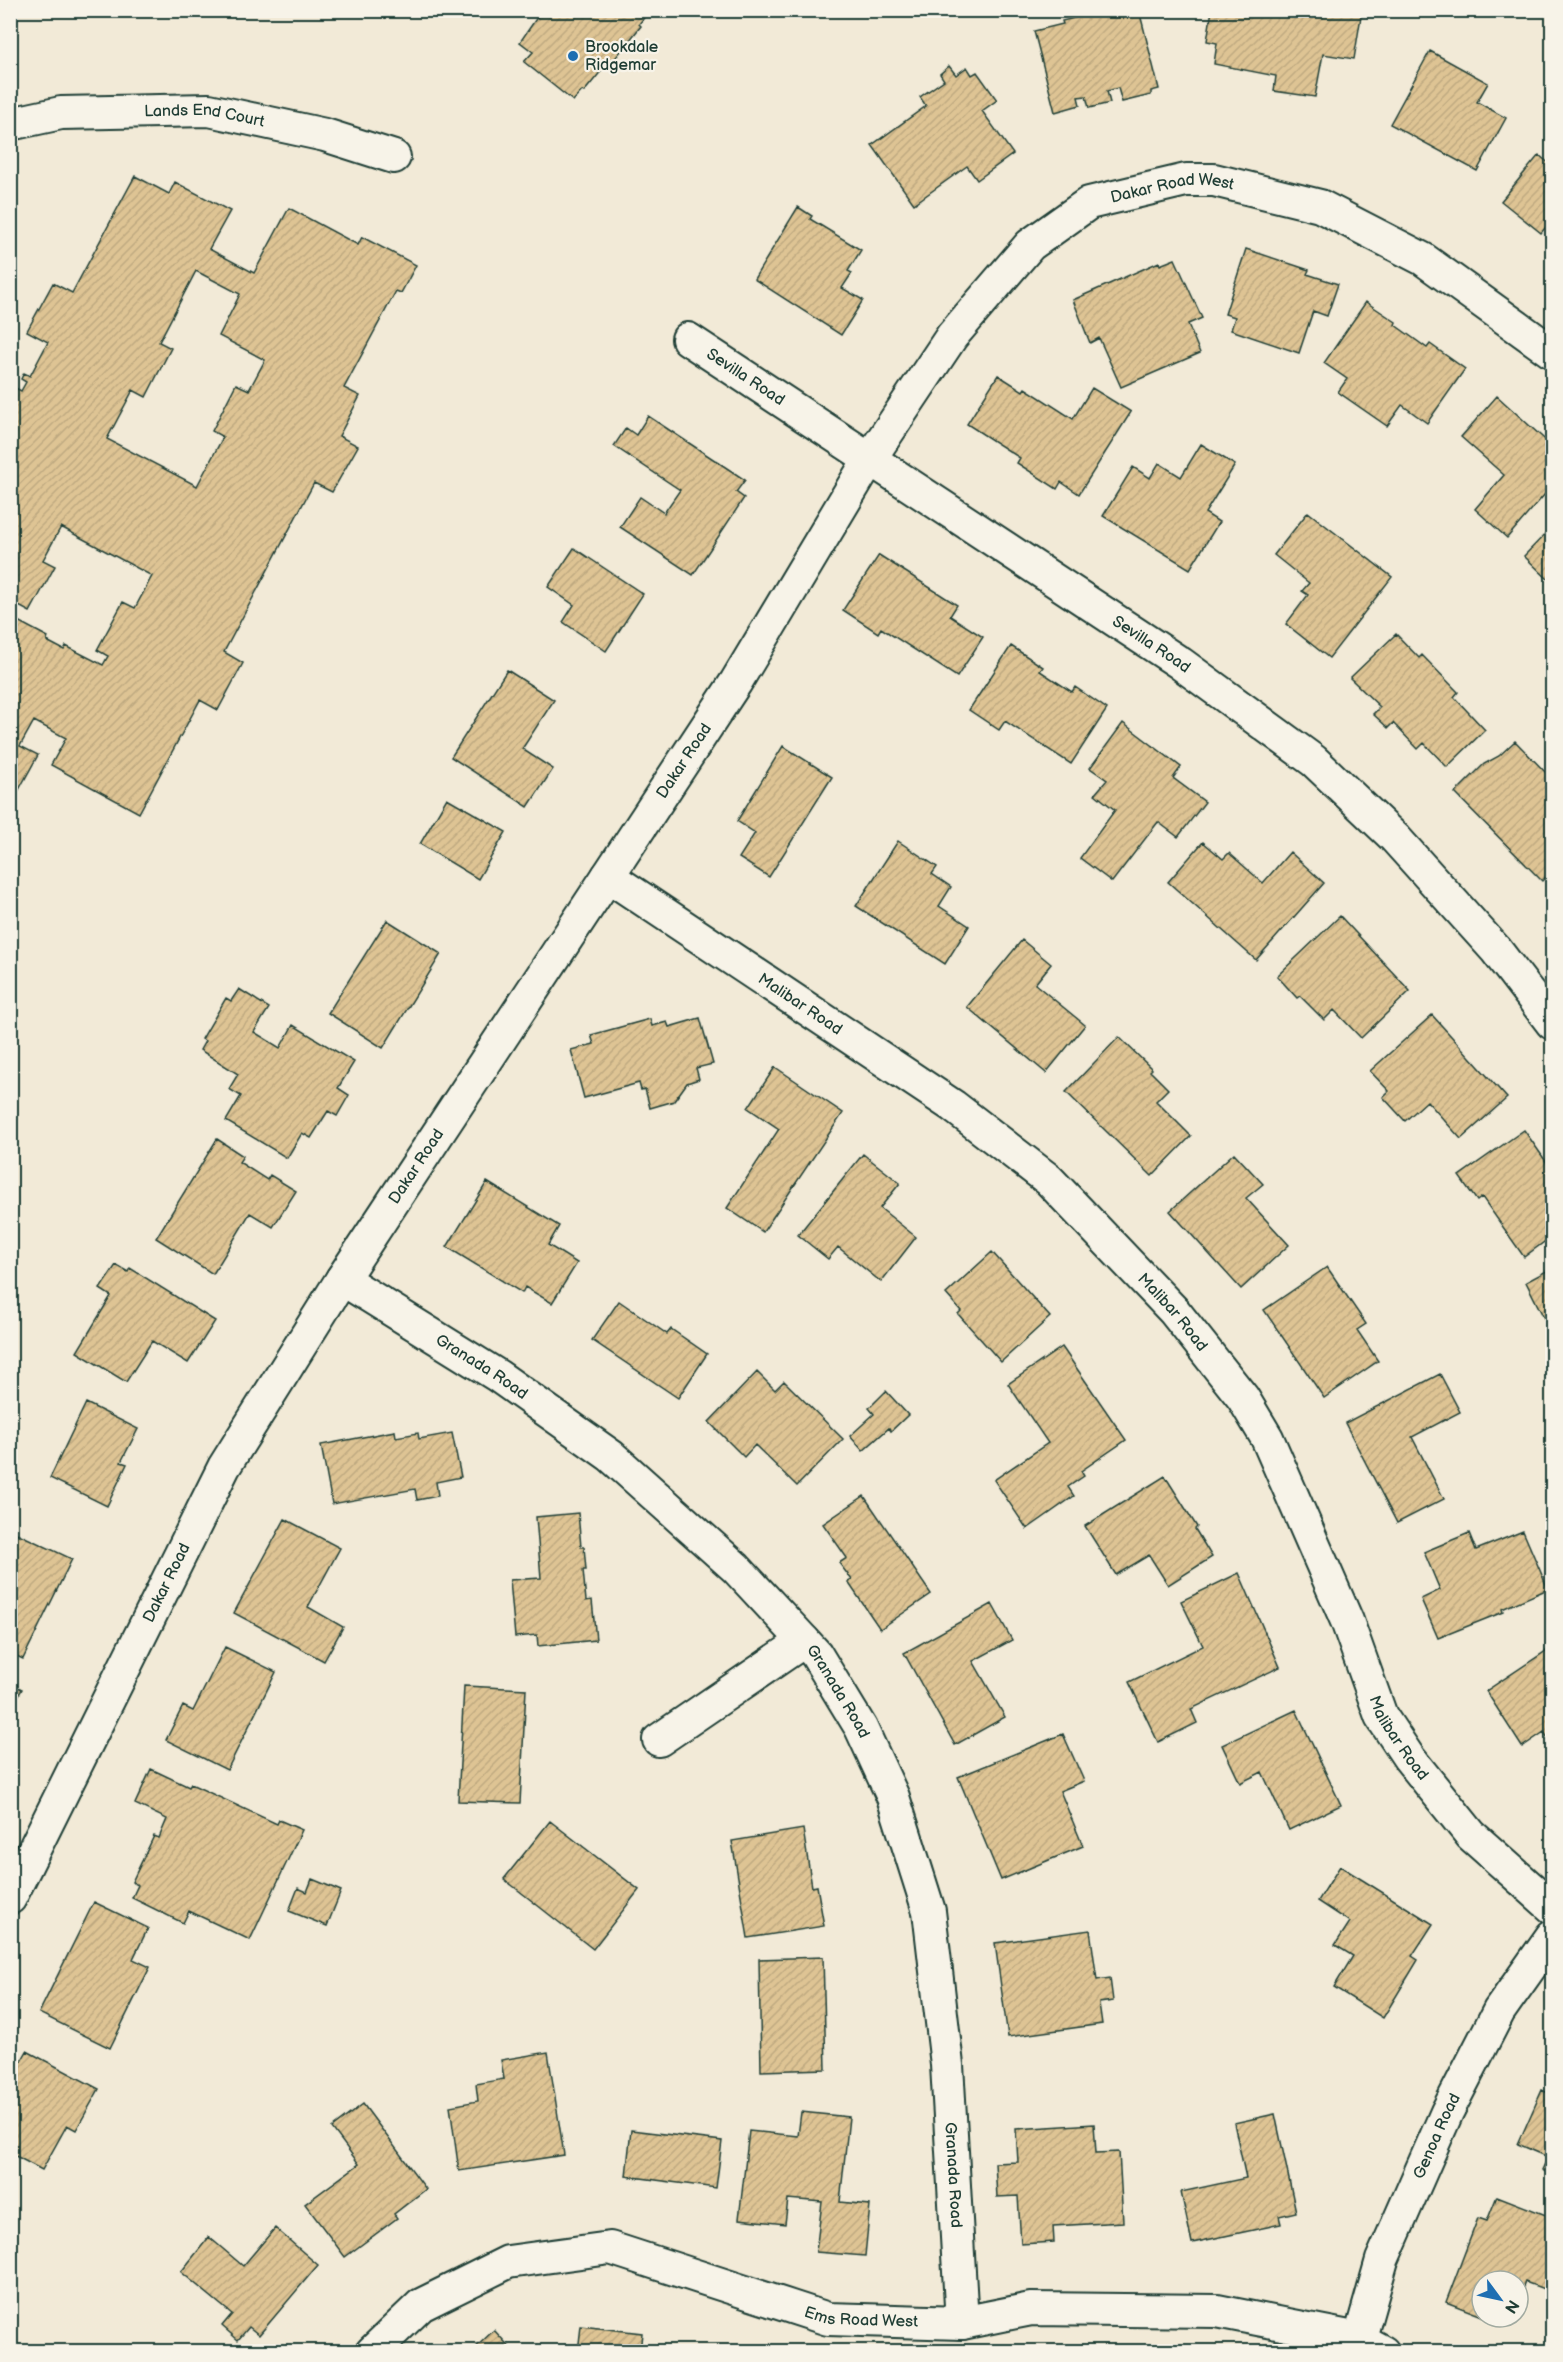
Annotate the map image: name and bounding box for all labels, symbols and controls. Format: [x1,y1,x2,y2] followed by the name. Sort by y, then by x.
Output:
[585,38,659,75] place label: Brookdale Ridgemar
[566,49,580,63] marker: Brookdale Ridgemar
[144,100,266,131] street label: Lands End Court
[1109,170,1236,207] street label: Dakar Road West
[703,344,788,410] street label: Sevilla Road
[1109,612,1194,677] street label: Sevilla Road
[652,720,716,802] street label: Dakar Road
[755,969,846,1039] street label: Malibar Road
[385,1125,448,1208] street label: Dakar Road
[1134,1269,1212,1355] street label: Malibar Road
[432,1330,531,1404] street label: Granada Road
[139,1540,194,1625] street label: Dakar Road
[803,1641,874,1741] street label: Granada Road
[1365,1693,1433,1784] street label: Malibar Road
[1409,2090,1464,2182] street label: Genoa Road
[941,2122,966,2229] street label: Granada Road
[1470,2269,1530,2329] north arrow
[1500,2296,1523,2317] text: N
[802,2302,918,2331] street label: Ems Road West

